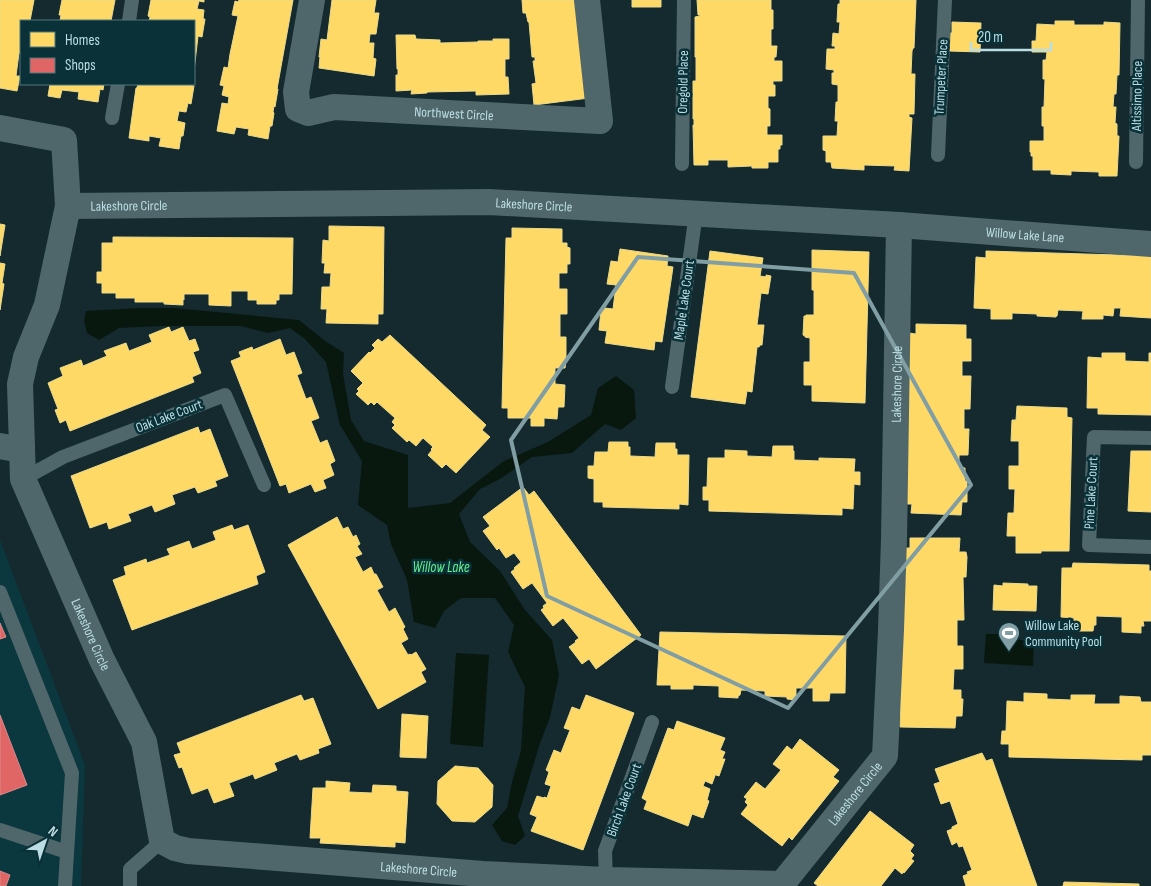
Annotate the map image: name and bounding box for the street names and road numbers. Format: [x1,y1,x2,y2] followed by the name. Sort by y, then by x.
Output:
[931,39,951,115] street label: Trumpeter Place
[674,50,692,114] street label: Oregold Place
[1128,61,1146,132] street label: Altissimo Place
[414,103,494,124] street label: Northwest Circle
[495,194,573,215] street label: Lakeshore Circle
[90,197,168,214] street label: Lakeshore Circle
[985,223,1065,246] street label: Willow Lake Lane
[670,259,698,341] street label: Maple Lake Court
[887,346,906,423] street label: Lakeshore Circle
[133,396,205,436] street label: Oak Lake Court
[1081,456,1101,530] street label: Pine Lake Court
[68,596,114,673] street label: Lakeshore Circle
[824,758,886,829] street label: Lakeshore Circle
[603,761,645,839] street label: Birch Lake Court
[380,858,458,880] street label: Lakeshore Circle

